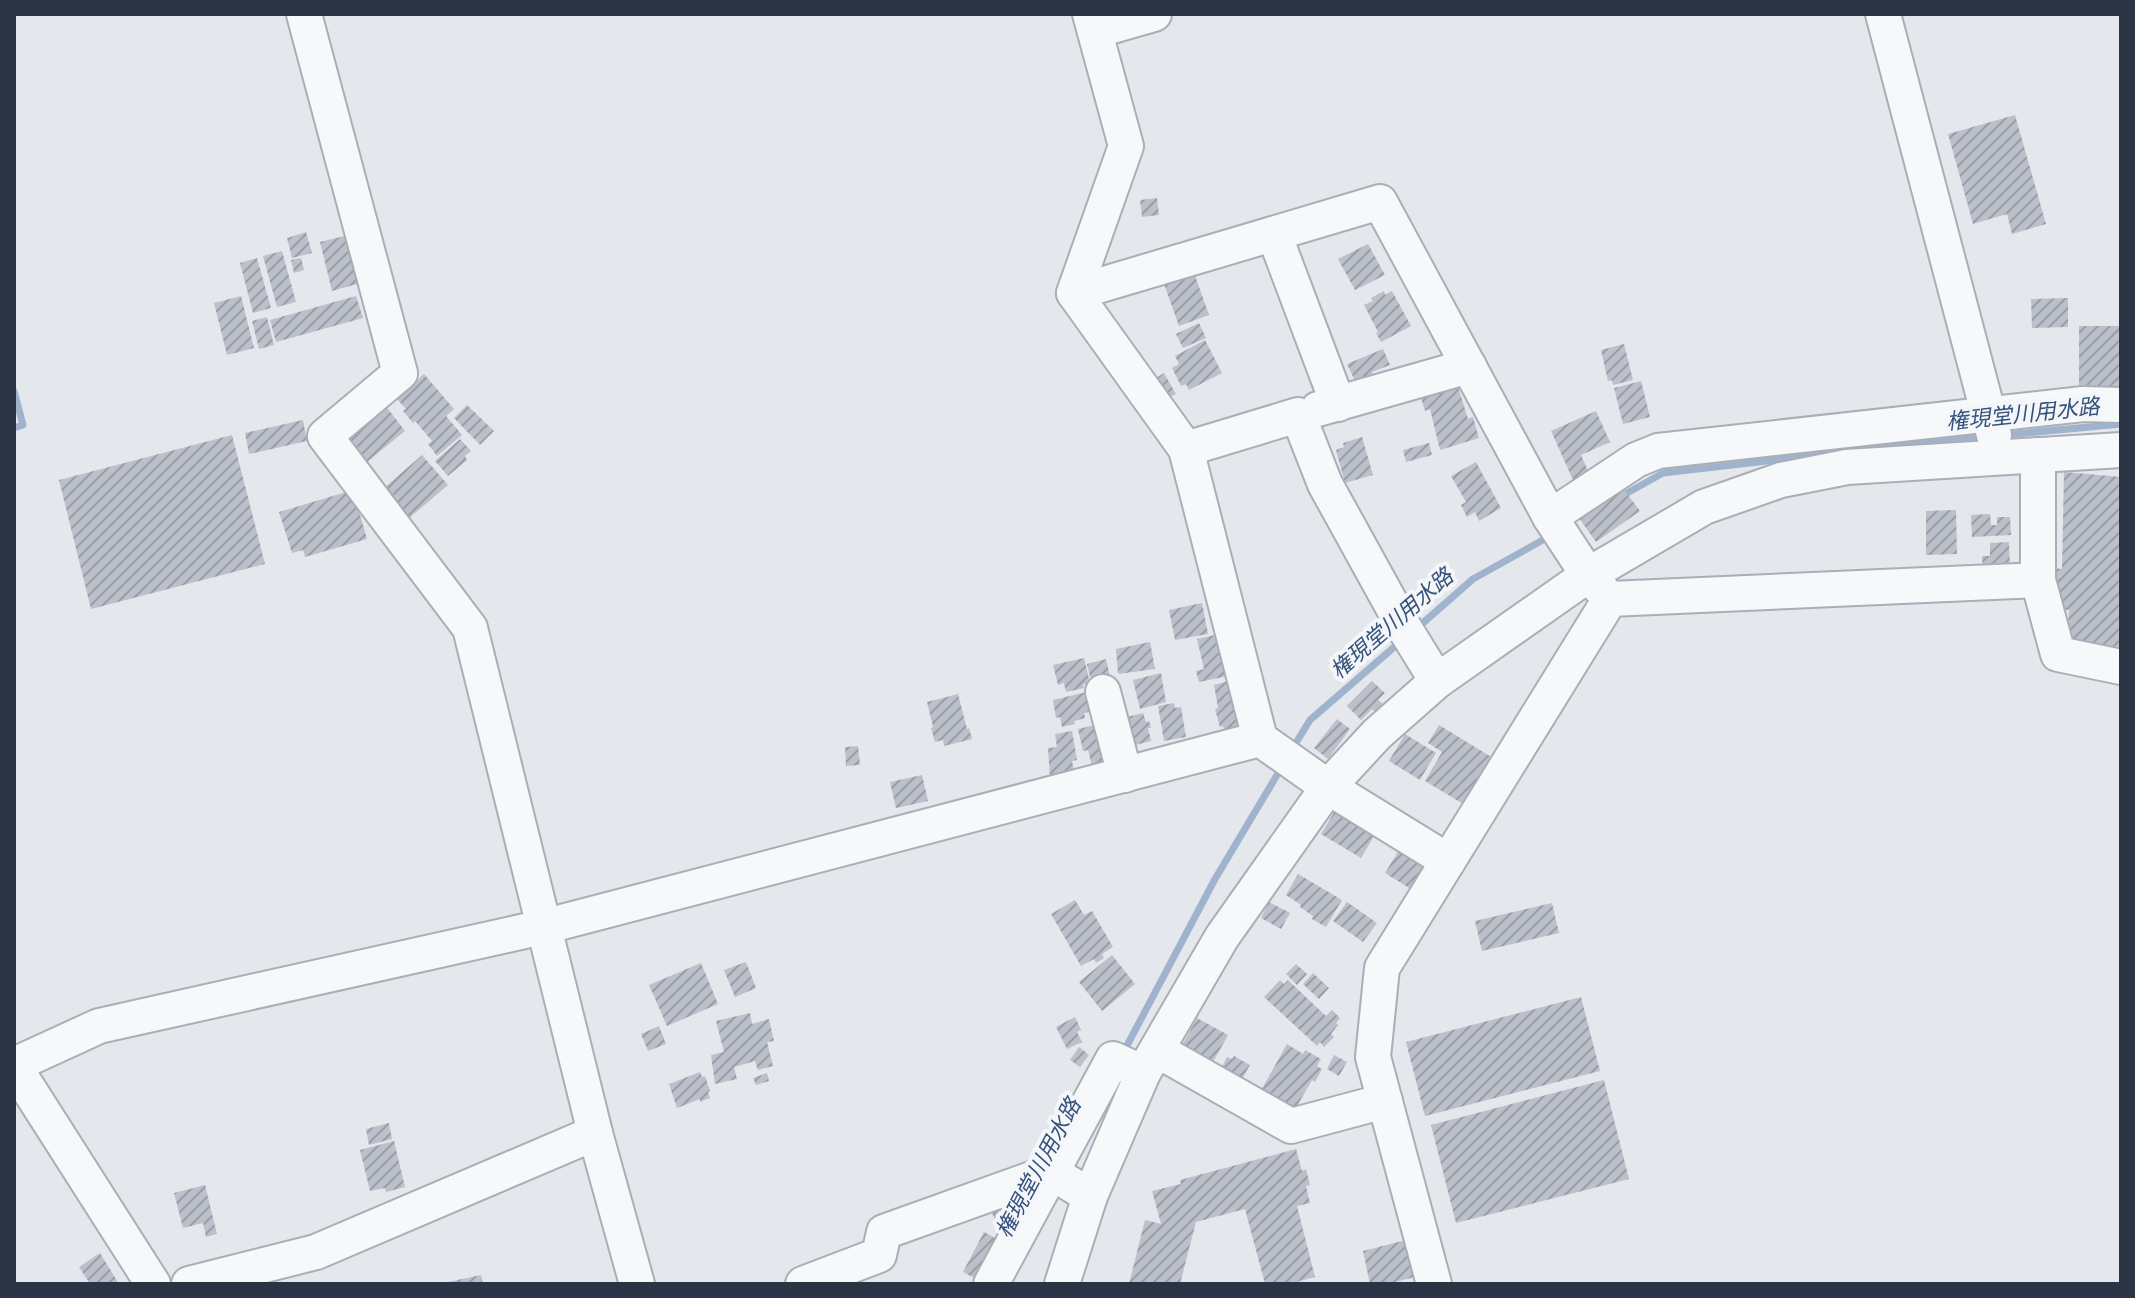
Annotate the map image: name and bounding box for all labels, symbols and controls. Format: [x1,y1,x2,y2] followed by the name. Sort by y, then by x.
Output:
[1945,394,2103,437] water label: 権現堂川用水路
[1326,563,1461,686] water label: 権現堂川用水路
[992,1093,1089,1243] water label: 権現堂川用水路

